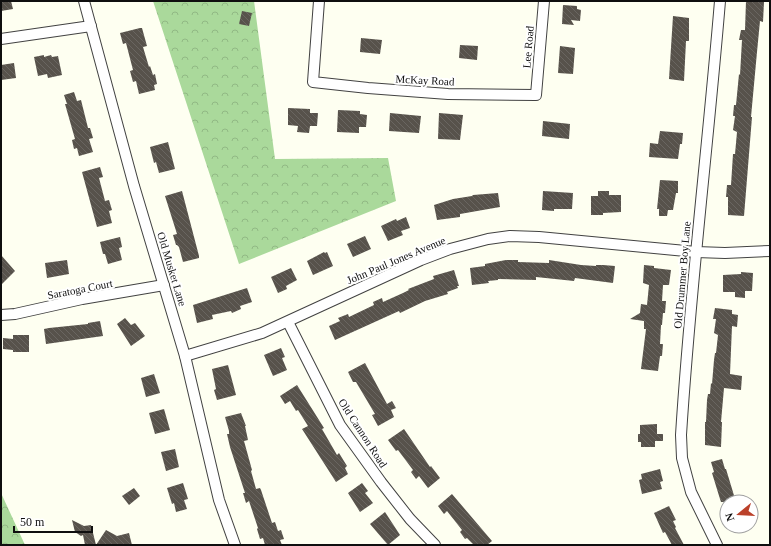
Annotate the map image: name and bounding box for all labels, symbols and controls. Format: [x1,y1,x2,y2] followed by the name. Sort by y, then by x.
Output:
[520,25,536,69] street label: Lee Road
[395,72,455,88] street label: McKay Road
[671,221,693,329] street label: Old Drummer Boy Lane
[155,230,189,308] street label: Old Musket Lane
[345,234,447,286] street label: John Paul Jones Avenue
[46,277,114,301] street label: Saratoga Court
[336,396,390,470] street label: Old Cannon Road
[719,494,759,534] north arrow
[14,508,92,534] scale bar
[723,511,736,523] text: N
[20,515,45,529] text: 50 m

